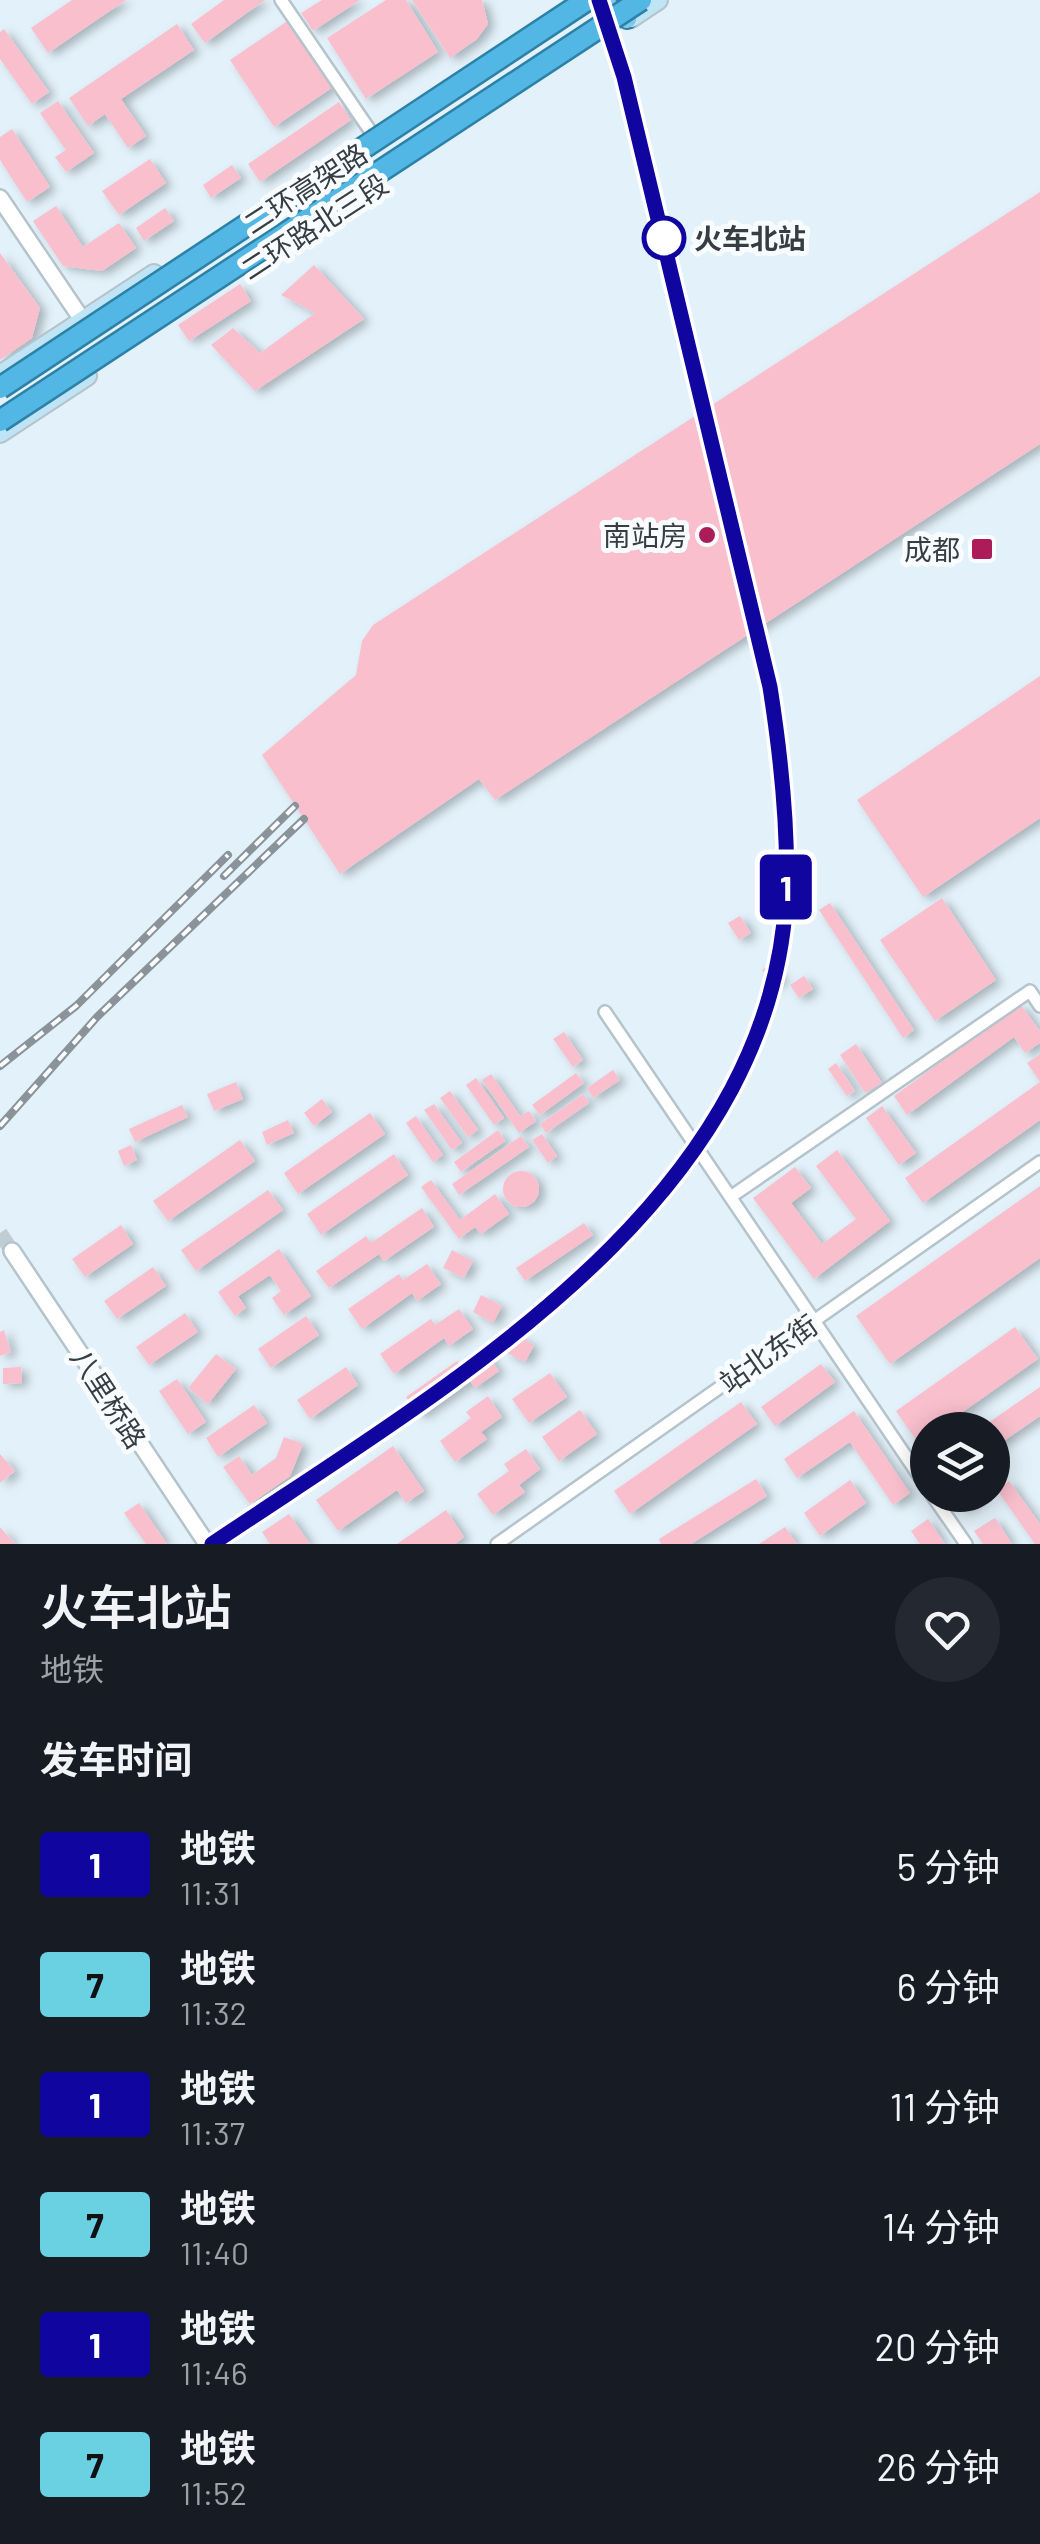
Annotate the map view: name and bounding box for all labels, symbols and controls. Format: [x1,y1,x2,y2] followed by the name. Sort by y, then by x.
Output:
[237,136,373,240] street label: 二环高架路
[234,166,394,286] street label: 二环路北三段
[643,217,685,259] marker: 火车北站
[694,221,806,255] place label: 火车北站
[603,518,687,552] place label: 南站房
[696,524,718,546] marker: 南站房
[904,532,960,566] place label: 成都
[969,536,995,562] marker: 成都
[754,854,818,920] line badge: 1
[780,866,792,908] text: 1
[712,1307,824,1399] street label: 站北东街
[64,1342,154,1454] street label: 八里桥路
[910,1412,1010,1512] map controls
[910,1412,1010,1512] button: layers
[40,1577,232,1635] text: 火车北站
[895,1577,1000,1682] button: heart
[40,1649,104,1687] text: 地铁
[40,1736,192,1782] text: 发车时间
[180,1824,256,1870] text: 地铁
[89,1843,101,1885] text: 1
[897,1843,1000,1889] text: 5 分钟
[180,1873,241,1911] text: 11:31
[180,1944,256,1990] text: 地铁
[86,1963,104,2005] text: 7
[897,1963,1000,2009] text: 6 分钟
[180,1993,247,2031] text: 11:32
[180,2064,256,2110] text: 地铁
[89,2083,101,2125] text: 1
[890,2083,1000,2129] text: 11 分钟
[180,2113,245,2151] text: 11:37
[180,2184,256,2230] text: 地铁
[86,2203,104,2245] text: 7
[882,2203,1000,2249] text: 14 分钟
[180,2233,249,2271] text: 11:40
[180,2304,256,2350] text: 地铁
[89,2323,101,2365] text: 1
[875,2323,1000,2369] text: 20 分钟
[180,2353,247,2391] text: 11:46
[180,2424,256,2470] text: 地铁
[86,2443,104,2485] text: 7
[876,2443,1000,2489] text: 26 分钟
[180,2473,247,2511] text: 11:52

